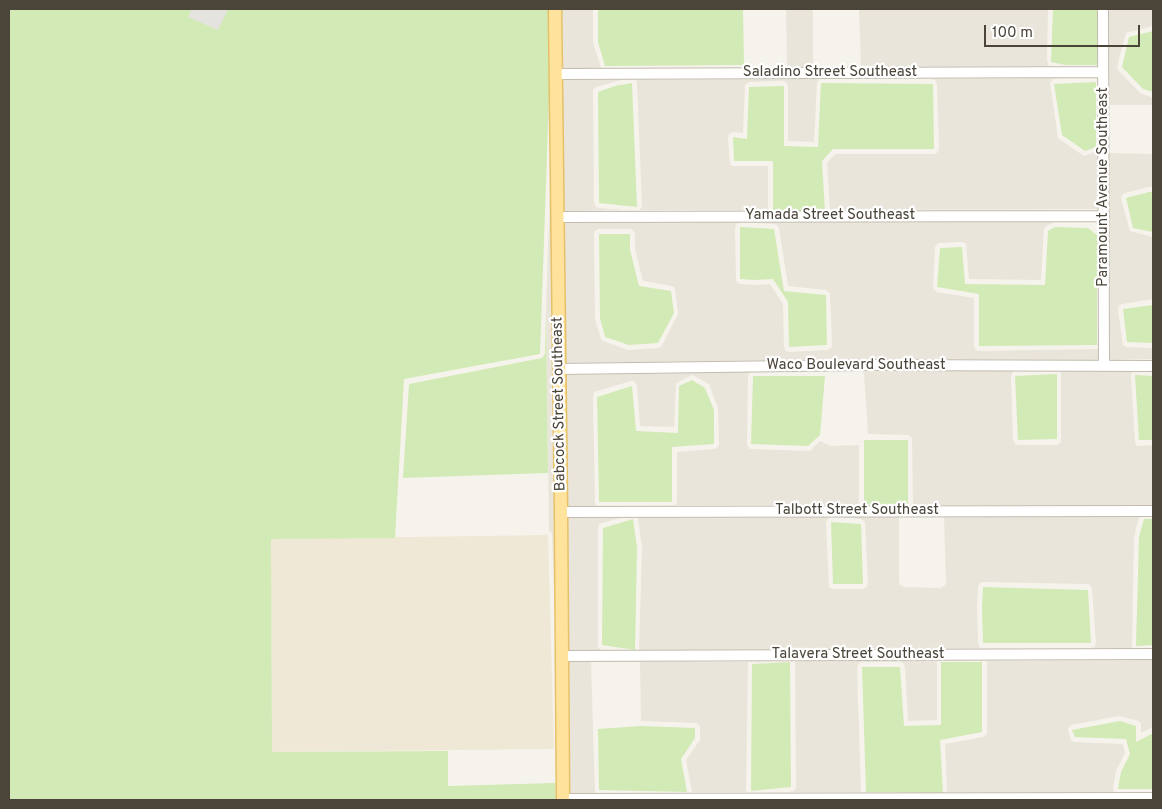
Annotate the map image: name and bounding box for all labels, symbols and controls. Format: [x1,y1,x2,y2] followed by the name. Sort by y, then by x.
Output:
[987,15,1143,47] scale bar
[992,24,1033,43] text: 100 m
[743,64,917,82] street label: Saladino Street Southeast
[1095,87,1113,287] street label: Paramount Avenue Southeast
[745,207,915,225] street label: Yamada Street Southeast
[549,317,571,491] street label: Babcock Street Southeast
[766,357,946,375] street label: Waco Boulevard Southeast
[775,502,939,520] street label: Talbott Street Southeast
[771,646,945,664] street label: Talavera Street Southeast

